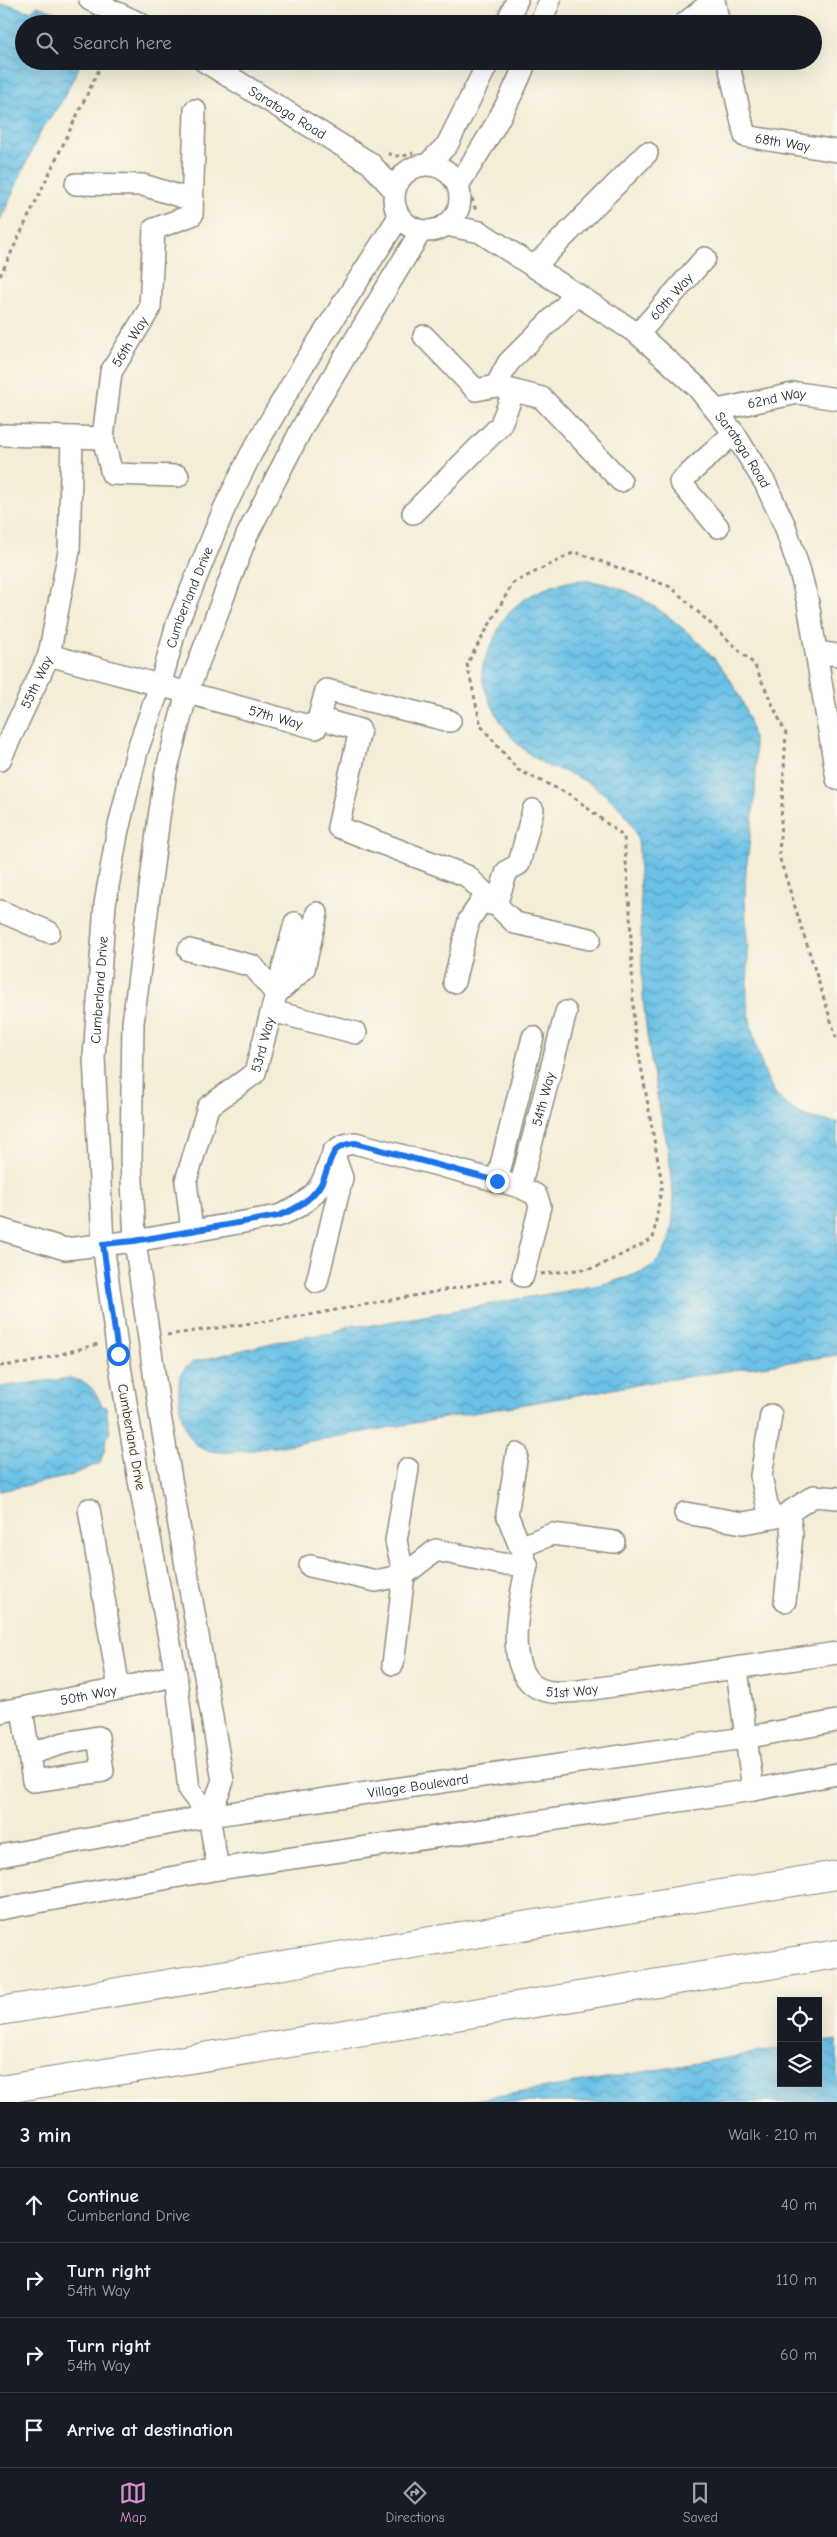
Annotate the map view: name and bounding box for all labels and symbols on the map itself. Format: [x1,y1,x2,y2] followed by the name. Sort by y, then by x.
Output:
[245,82,329,143] street label: Saratoga Road
[754,130,812,156] street label: 68th Way
[646,269,697,324] street label: 60th Way
[108,313,152,370] street label: 56th Way
[746,385,808,412] street label: 62nd Way
[711,408,774,491] street label: Saratoga Road
[163,544,217,650] street label: Cumberland Drive
[17,653,57,711] street label: 55th Way
[247,702,305,733] street label: 57th Way
[87,936,112,1044] street label: Cumberland Drive
[248,1014,279,1074] street label: 53rd Way
[528,1070,559,1128] street label: 54th Way
[486,1170,509,1193] route end
[107,1343,130,1366] route start
[114,1383,149,1492] street label: Cumberland Drive
[545,1680,600,1701] street label: 51st Way
[59,1682,119,1709] street label: 50th Way
[366,1770,470,1802] street label: Village Boulevard

